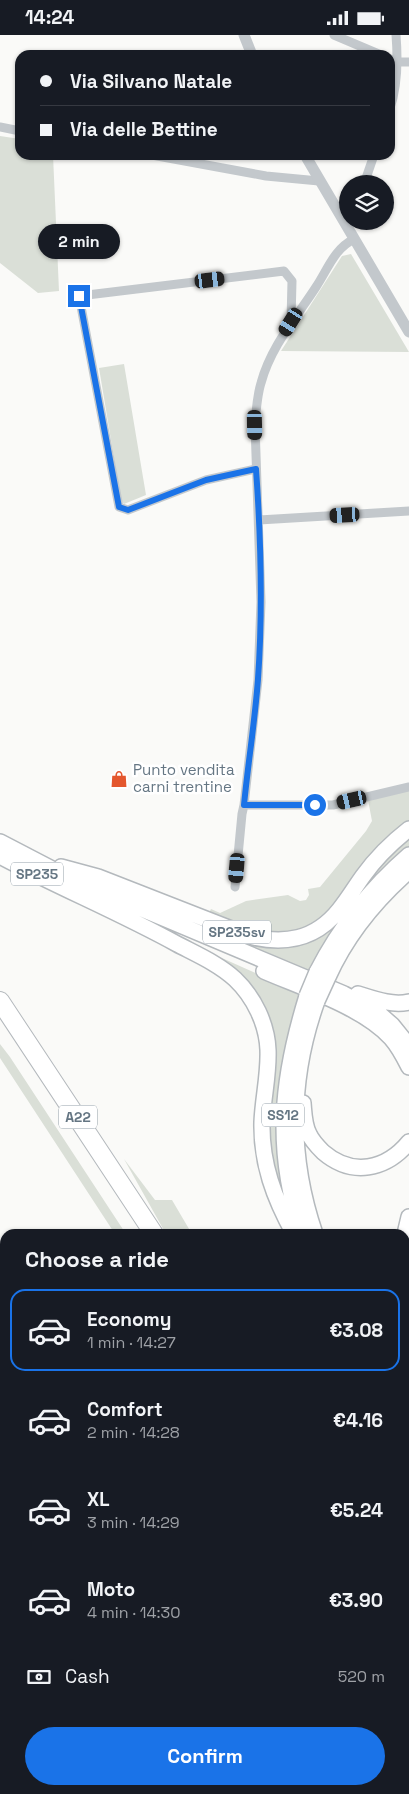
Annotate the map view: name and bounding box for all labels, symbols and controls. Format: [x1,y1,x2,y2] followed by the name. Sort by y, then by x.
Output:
[25,5,74,30] text: 14:24
[70,69,232,94] text: Via Silvano Natale
[70,117,218,142] text: Via delle Bettine
[339,175,394,230] map controls
[339,175,394,230] button: layers
[38,223,120,259] callout: 2 min
[58,231,100,252] text: 2 min
[194,271,225,289] car
[68,285,90,307] route end
[276,305,305,339] car
[247,410,262,440] car
[329,507,360,523] car
[133,760,235,796] place label: Punto vendita carni trentine
[109,769,129,789] shop icon: Punto vendita carni trentine
[335,789,368,811] car
[304,794,326,816] route start
[228,852,245,884] car
[11,863,63,886] road number: SP235
[203,921,271,944] road number: SP235sv
[262,1103,304,1127] road number: SS12
[59,1105,97,1129] road number: A22
[25,1245,169,1273] text: Choose a ride
[87,1307,171,1332] text: Economy
[27,1308,72,1353] icon: car
[329,1318,383,1343] text: €3.08
[87,1332,176,1353] text: 1 min · 14:27
[87,1397,163,1422] text: Comfort
[27,1398,72,1443] icon: car
[333,1408,383,1433] text: €4.16
[87,1422,180,1443] text: 2 min · 14:28
[87,1487,110,1512] text: XL
[27,1488,72,1533] icon: car
[330,1498,383,1523] text: €5.24
[87,1512,180,1533] text: 3 min · 14:29
[87,1577,135,1602] text: Moto
[27,1578,72,1623] icon: car
[329,1588,383,1613] text: €3.90
[87,1602,180,1623] text: 4 min · 14:30
[25,1663,53,1691] icon: cash
[65,1664,110,1689] text: Cash
[338,1666,385,1687] text: 520 m
[25,1727,385,1785] button: Confirm

